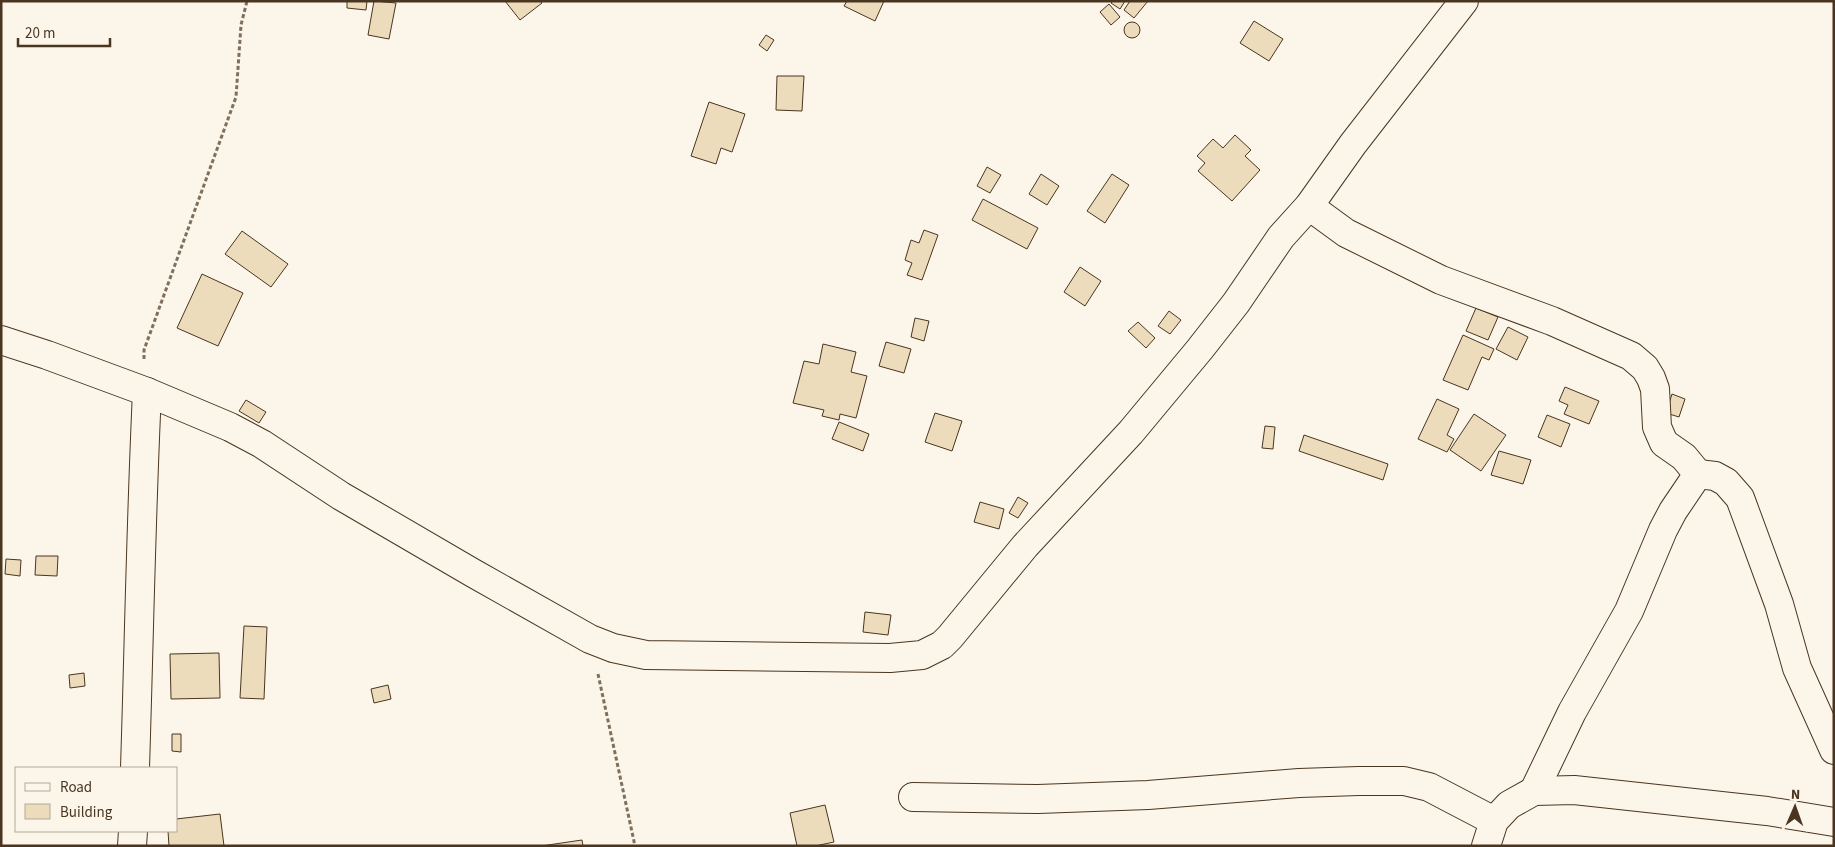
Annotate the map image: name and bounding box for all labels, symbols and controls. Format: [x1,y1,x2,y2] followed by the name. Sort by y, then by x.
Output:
[18,15,110,47] scale bar
[25,23,55,44] text: 20 m
[15,767,178,832] legend
[60,777,92,798] text: Road
[1770,782,1820,832] north arrow
[1790,785,1800,805] text: N
[60,802,113,823] text: Building

